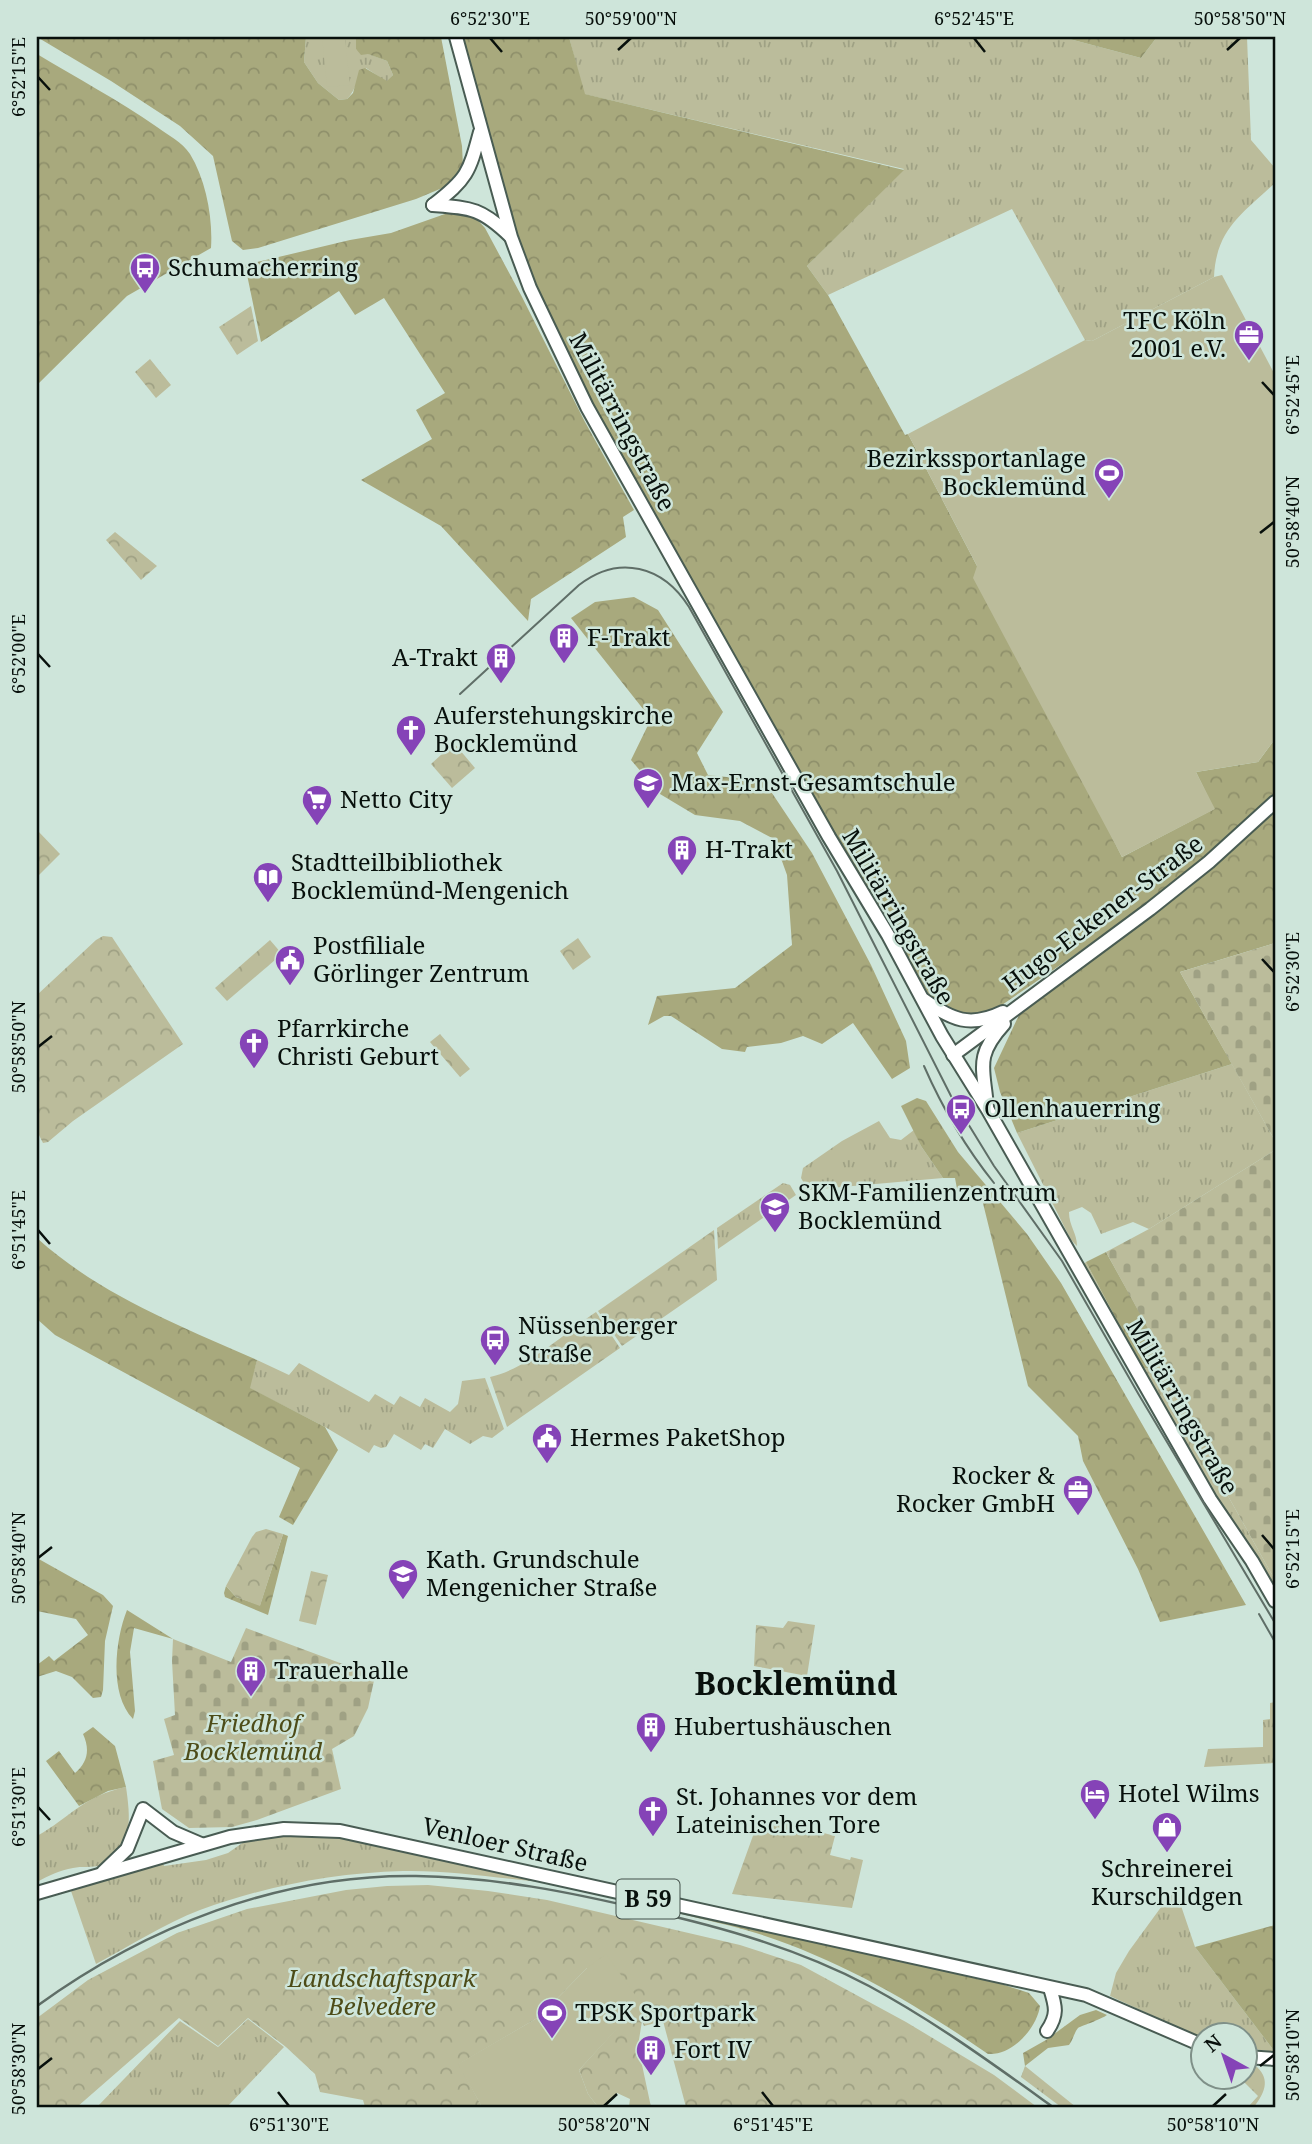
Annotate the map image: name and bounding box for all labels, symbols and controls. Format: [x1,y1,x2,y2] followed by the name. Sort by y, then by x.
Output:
[450,6,530,30] text: 6°52'30"E
[585,6,678,30] text: 50°59'00"N
[934,6,1014,30] text: 6°52'45"E
[1194,6,1287,30] text: 50°58'50"N
[6,37,30,117] text: 6°52'15"E
[168,250,358,283] place label: Schumacherring
[128,251,162,295] bus stop icon: Schumacherring
[1123,303,1226,364] place label: TFC Köln 2001 e.V.
[1232,318,1266,362] office icon: TFC Köln 2001 e.V.
[562,326,684,516] street label: Militärringstraße
[1280,355,1304,435] text: 6°52'45"E
[866,441,1086,502] place label: Bezirkssportanlage Bocklemünd
[1092,456,1126,500] sports icon: Bezirkssportanlage Bocklemünd
[1280,475,1304,568] text: 50°58'40"N
[6,614,30,694] text: 6°52'00"E
[587,620,670,653] place label: F-Trakt
[547,621,581,665] building icon: F-Trakt
[392,640,478,673] place label: A-Trakt
[484,641,518,685] building icon: A-Trakt
[434,698,673,759] place label: Auferstehungskirche Bocklemünd
[394,713,428,757] church icon: Auferstehungskirche Bocklemünd
[671,765,956,798] place label: Max-Ernst-Gesamtschule
[631,766,665,810] school or university icon: Max-Ernst-Gesamtschule
[340,782,453,815] place label: Netto City
[300,783,334,827] supermarket icon: Netto City
[836,822,963,1010] street label: Militärringstraße
[995,827,1209,999] street label: Hugo-Eckener-Straße
[705,832,793,865] place label: H-Trakt
[665,833,699,877] building icon: H-Trakt
[291,845,569,906] place label: Stadtteilbibliothek Bocklemünd-Mengenich
[251,860,285,904] library icon: Stadtteilbibliothek Bocklemünd-Mengenich
[313,928,530,989] place label: Postfiliale Görlinger Zentrum
[1280,932,1304,1012] text: 6°52'30"E
[273,943,307,987] public building icon: Postfiliale Görlinger Zentrum
[6,1000,30,1093] text: 50°58'50"N
[277,1011,439,1072] place label: Pfarrkirche Christi Geburt
[237,1026,271,1070] church icon: Pfarrkirche Christi Geburt
[984,1091,1161,1124] place label: Ollenhauerring
[944,1092,978,1136] bus stop icon: Ollenhauerring
[798,1175,1057,1236] place label: SKM-Familienzentrum Bocklemünd
[6,1190,30,1270] text: 6°51'45"E
[758,1190,792,1234] school or university icon: SKM-Familienzentrum Bocklemünd
[518,1308,677,1369] place label: Nüssenberger Straße
[1120,1312,1247,1500] street label: Militärringstraße
[478,1323,512,1367] bus stop icon: Nüssenberger Straße
[570,1420,786,1453] place label: Hermes PaketShop
[530,1421,564,1465] public building icon: Hermes PaketShop
[896,1458,1055,1519] place label: Rocker & Rocker GmbH
[1061,1473,1095,1517] office icon: Rocker & Rocker GmbH
[1280,1509,1304,1589] text: 6°52'15"E
[6,1511,30,1604] text: 50°58'40"N
[426,1542,657,1603] place label: Kath. Grundschule Mengenicher Straße
[386,1557,420,1601] school or university icon: Kath. Grundschule Mengenicher Straße
[274,1653,409,1686] place label: Trauerhalle
[234,1654,268,1698] building icon: Trauerhalle
[695,1661,898,1704] district label: Bocklemünd
[183,1706,322,1767] park label: Friedhof Bocklemünd
[674,1709,892,1742] place label: Hubertushäuschen
[634,1710,668,1754] building icon: Hubertushäuschen
[6,1767,30,1847] text: 6°51'30"E
[1118,1776,1260,1809] place label: Hotel Wilms
[1078,1777,1112,1821] hotel icon: Hotel Wilms
[676,1779,918,1840] place label: St. Johannes vor dem Lateinischen Tore
[636,1794,670,1838] church icon: St. Johannes vor dem Lateinischen Tore
[419,1808,591,1879] street label: Venloer Straße
[1150,1810,1184,1854] shop icon: Schreinerei Kurschildgen
[1091,1851,1243,1912] place label: Schreinerei Kurschildgen
[616,1880,680,1918] road number: B 59
[287,1961,478,2022] park label: Landschaftspark Belvedere
[575,1995,756,2028] place label: TPSK Sportpark
[535,1996,569,2040] sports icon: TPSK Sportpark
[1280,2008,1304,2101] text: 50°58'10"N
[6,2022,30,2115] text: 50°58'30"N
[1190,2022,1260,2092] north arrow
[1199,2028,1227,2058] text: N
[674,2032,753,2065] place label: Fort IV
[634,2033,668,2077] building icon: Fort IV
[249,2112,329,2136] text: 6°51'30"E
[558,2112,651,2136] text: 50°58'20"N
[733,2112,813,2136] text: 6°51'45"E
[1167,2112,1260,2136] text: 50°58'10"N

